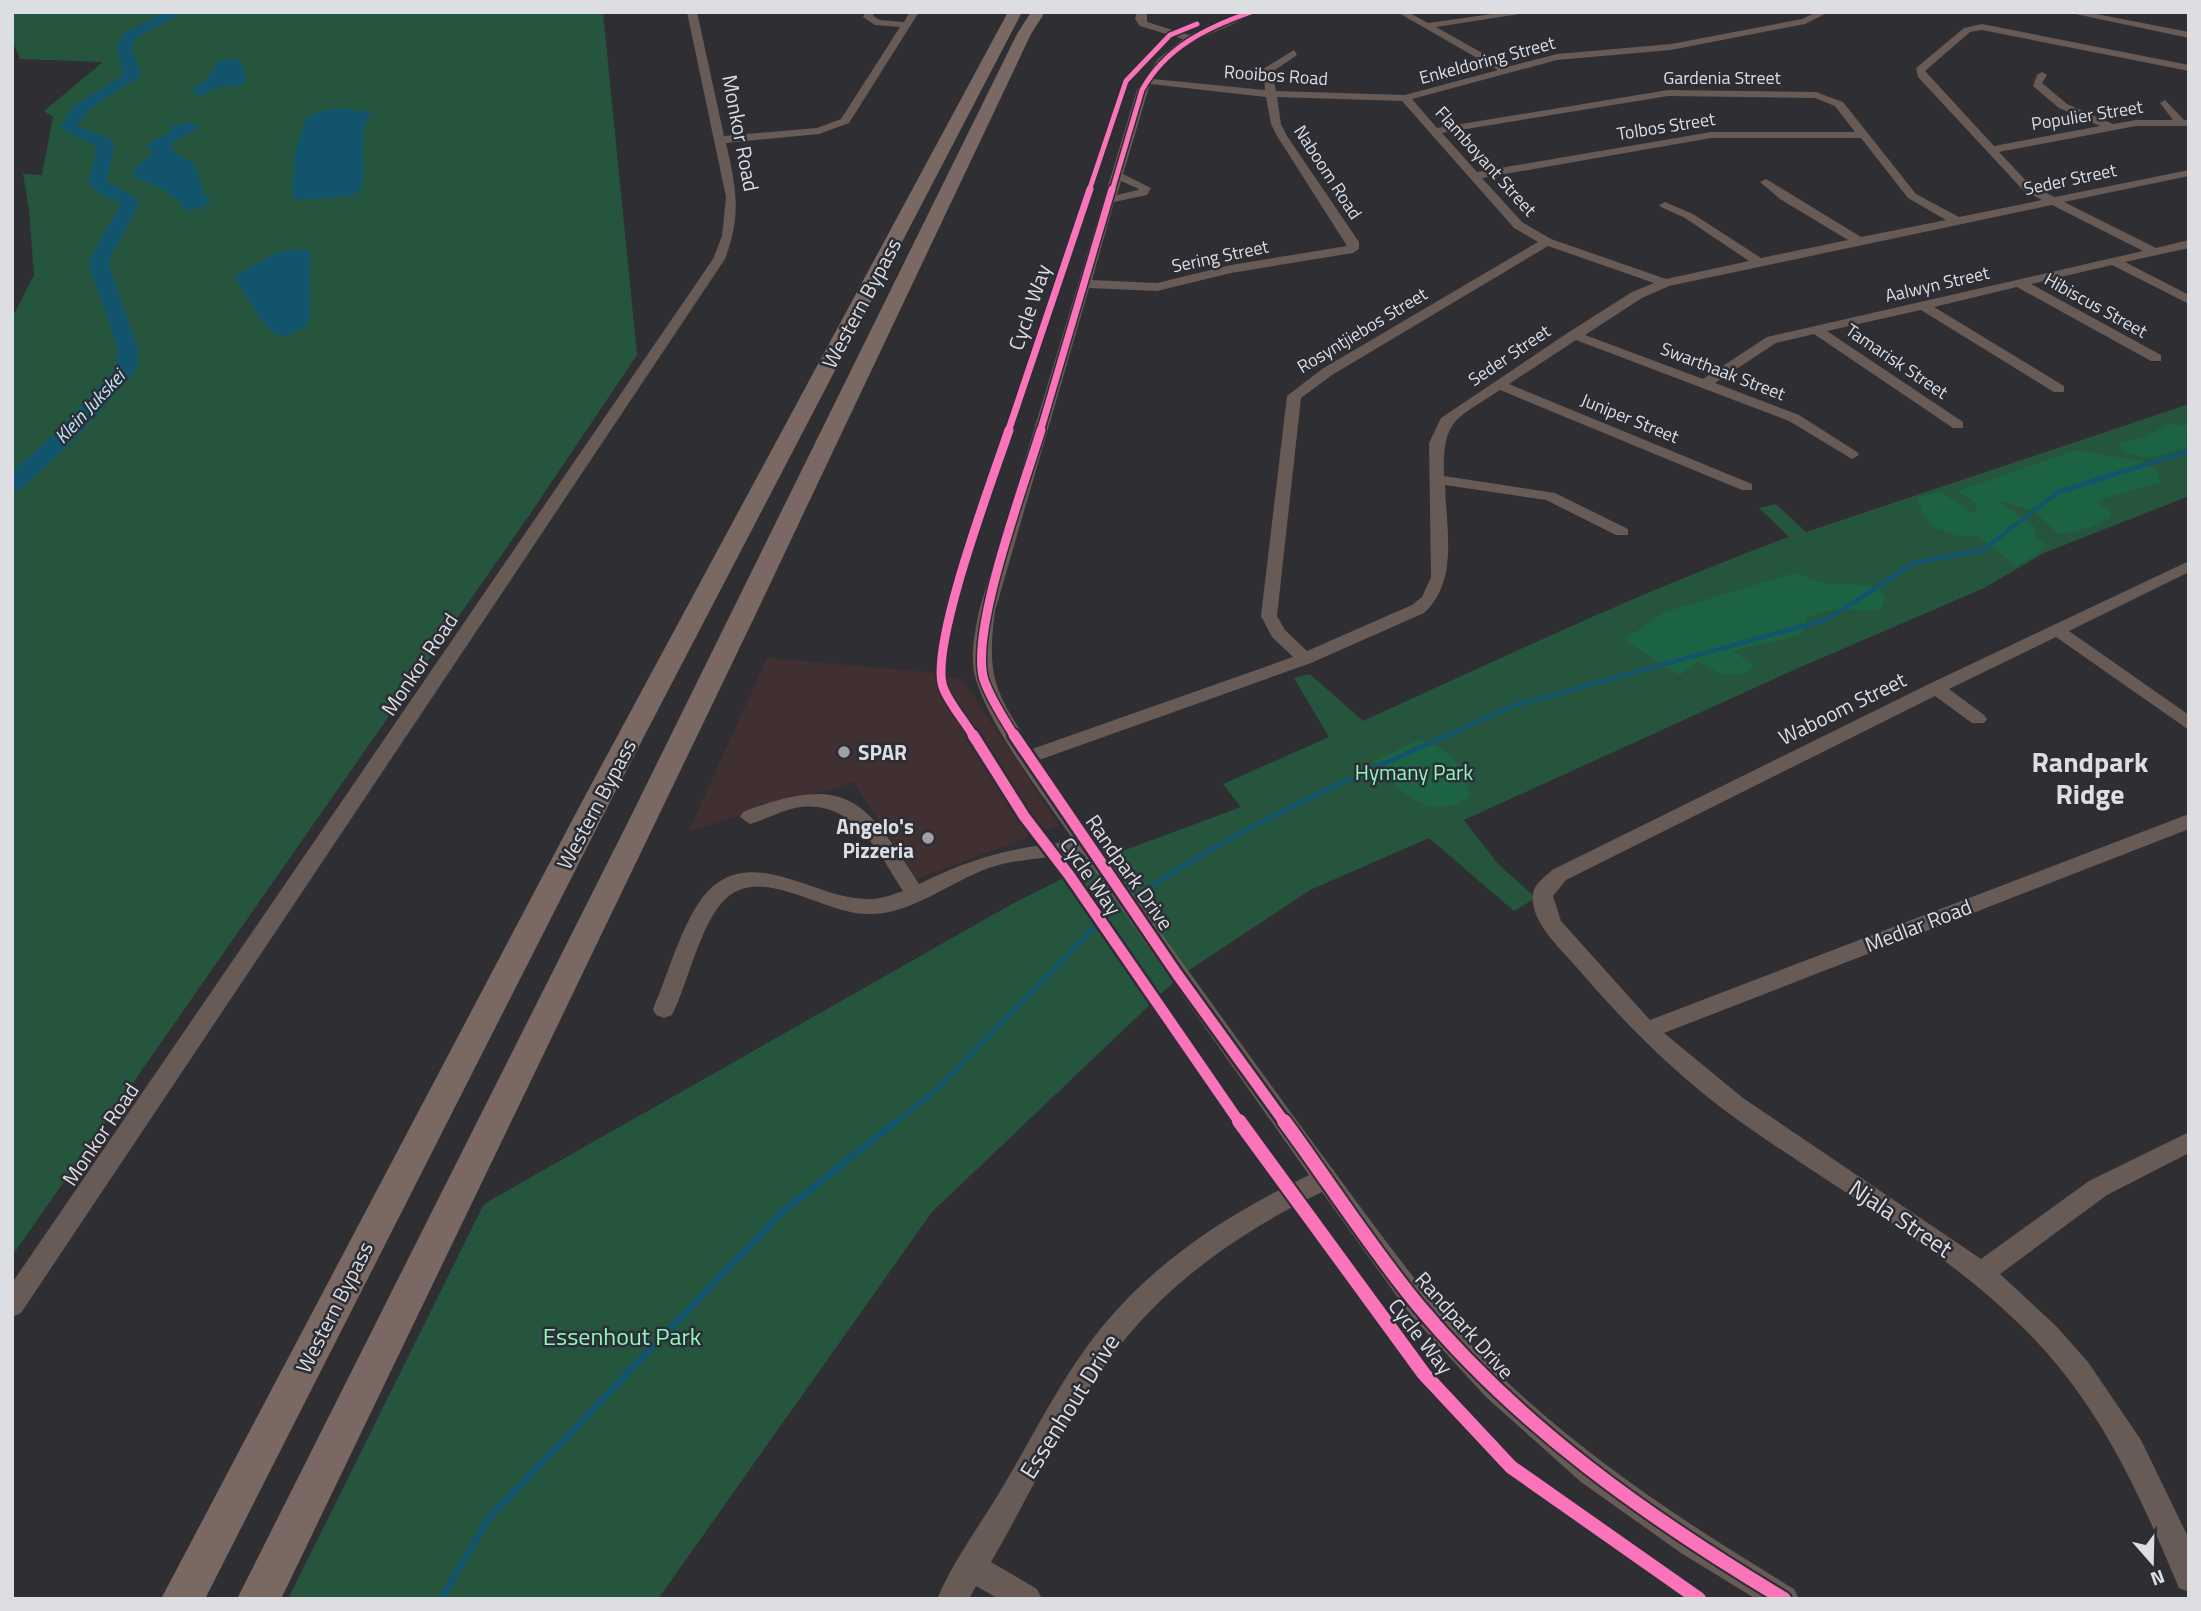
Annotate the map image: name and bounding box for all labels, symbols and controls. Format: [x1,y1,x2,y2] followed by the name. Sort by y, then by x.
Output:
[1416,29,1559,91] street label: Enkeldoring Street
[1223,58,1329,92] street label: Rooibos Road
[1663,64,1782,91] street label: Gardenia Street
[714,72,768,194] street label: Monkor Road
[2029,93,2146,137] street label: Populier Street
[1429,100,1543,223] street label: Flamboyant Street
[1615,105,1718,147] street label: Tolbos Street
[1287,120,1369,224] street label: Naboom Road
[2021,156,2119,202] street label: Seder Street
[813,232,909,374] street label: Western Bypass
[1169,232,1272,279] street label: Sering Street
[1882,259,1993,309] street label: Aalwyn Street
[999,260,1059,354] street label: Cycle Way
[2040,266,2153,345] street label: Hibiscus Street
[1292,280,1433,380] street label: Rosyntjiebos Street
[1462,317,1556,392] street label: Seder Street
[1840,317,1954,406] street label: Tamarisk Street
[1657,335,1790,407] street label: Swarthaak Street
[47,361,132,450] water label: Klein Jukskei
[1577,386,1684,450] street label: Juniper Street
[373,606,465,722] street label: Monkor Road
[1773,663,1912,753] street label: Waboom Street
[548,733,644,875] street label: Western Bypass
[858,736,907,768] place label: SPAR
[2032,740,2149,815] district label: Randpark Ridge
[836,744,852,760] marker: SPAR
[1355,756,1473,788] park label: Hymany Park
[1078,807,1182,937] street label: Randpark Drive
[836,810,914,866] place label: Angelo's Pizzeria
[920,830,936,846] marker: Angelo's Pizzeria
[1052,830,1130,922] street label: Cycle Way
[1860,890,1976,960] street label: Medlar Road
[54,1076,146,1192] street label: Monkor Road
[1842,1170,1961,1266] street label: Njala Street
[287,1236,381,1378] street label: Western Bypass
[1408,1264,1522,1386] street label: Randpark Drive
[1381,1291,1461,1381] street label: Cycle Way
[543,1318,702,1354] park label: Essenhout Park
[1010,1326,1128,1486] street label: Essenhout Drive
[2117,1527,2187,1597] north arrow
[2147,1563,2169,1594] text: N

